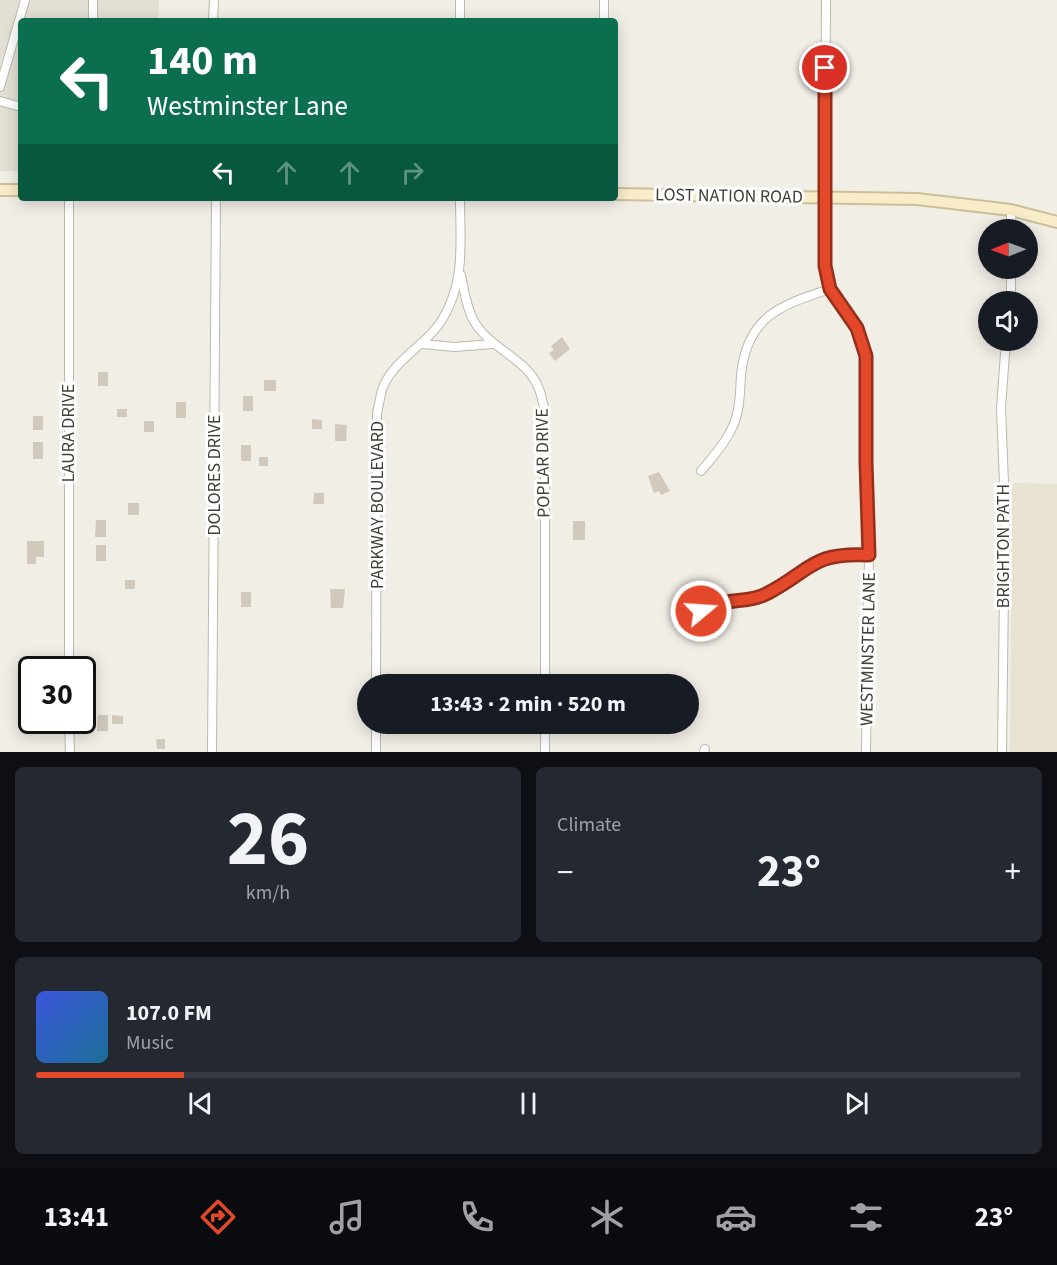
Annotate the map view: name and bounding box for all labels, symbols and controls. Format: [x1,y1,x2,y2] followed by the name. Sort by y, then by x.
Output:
[147,31,258,91] text: 140 m
[48,42,126,120] icon: left
[799,42,850,93] pin
[808,51,841,84] icon: arrive
[147,87,348,126] text: Westminster Lane
[207,156,240,189] icon: left
[270,156,303,189] icon: ahead
[333,156,366,189] icon: ahead
[396,156,429,189] icon: right
[655,182,803,210] street label: LOST NATION ROAD
[978,219,1038,279] north arrow
[978,219,1038,351] map controls
[978,291,1038,351] button: sound
[56,384,81,482] street label: LAURA DRIVE
[530,408,556,518] street label: POPLAR DRIVE
[202,415,227,536] street label: DOLORES DRIVE
[365,421,390,589] street label: PARKWAY BOULEVARD
[991,484,1016,608] street label: BRIGHTON PATH
[854,572,882,726] street label: WESTMINSTER LANE
[669,579,733,643] position arrow
[18,656,96,734] speed limit sign: 30
[430,688,626,720] text: 13:43 · 2 min · 520 m
[227,784,309,895] text: 26
[557,811,621,839] text: Climate
[757,840,821,904] text: 23°
[557,849,573,896] text: −
[1005,849,1021,896] text: +
[246,879,290,907] text: km/h
[126,997,212,1029] text: 107.0 FM
[126,1029,174,1057] text: Music
[184,1087,217,1120] icon: previous
[512,1087,545,1120] icon: pause
[840,1087,873,1120] icon: next
[197,1196,239,1238] icon: directions
[326,1196,368,1238] icon: music
[456,1196,498,1238] icon: phone
[586,1196,628,1238] icon: climate
[715,1196,757,1238] icon: car
[845,1196,887,1238] icon: filters
[44,1198,109,1237] text: 13:41
[975,1198,1013,1237] text: 23°

